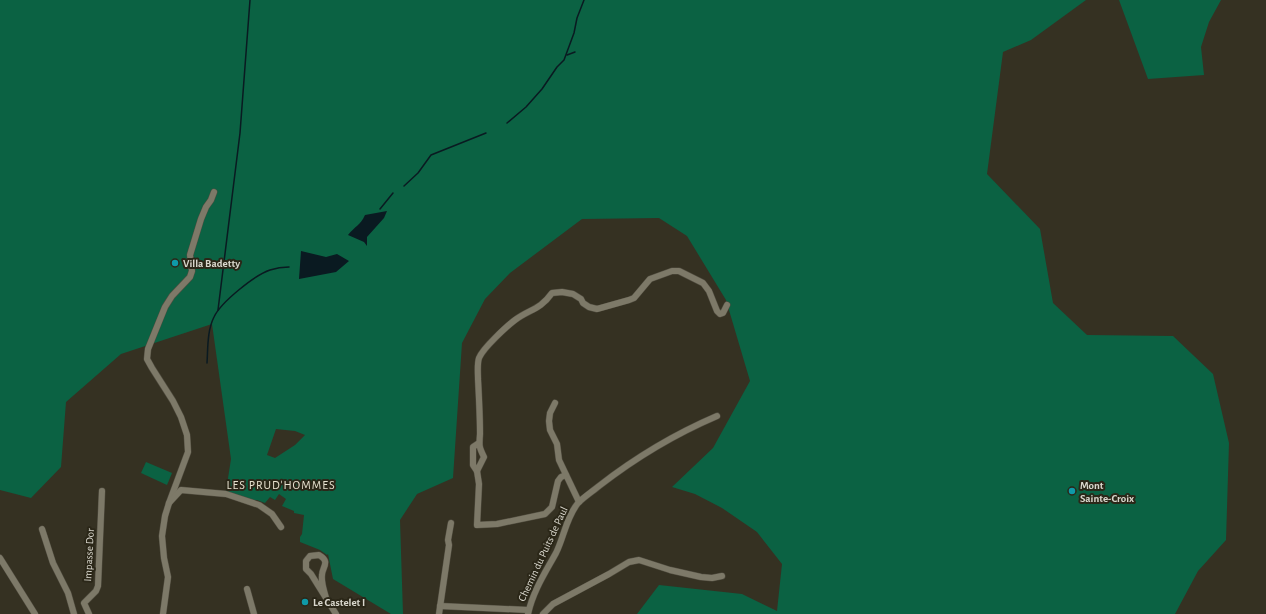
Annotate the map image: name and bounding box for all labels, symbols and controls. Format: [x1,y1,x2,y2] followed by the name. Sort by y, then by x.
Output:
[170,258,180,268] marker: Villa Badetty
[183,258,240,269] place label: Villa Badetty
[226,479,336,491] district label: LES PRUD'HOMMES
[1080,480,1134,504] place label: Mont Sainte-Croix
[1067,486,1077,496] marker: Mont Sainte-Croix
[516,505,570,603] street label: Chemin du Puits de Paul
[82,528,96,582] street label: Impasse Dor
[300,597,310,607] marker: Le Castelet I
[313,597,365,608] place label: Le Castelet I

